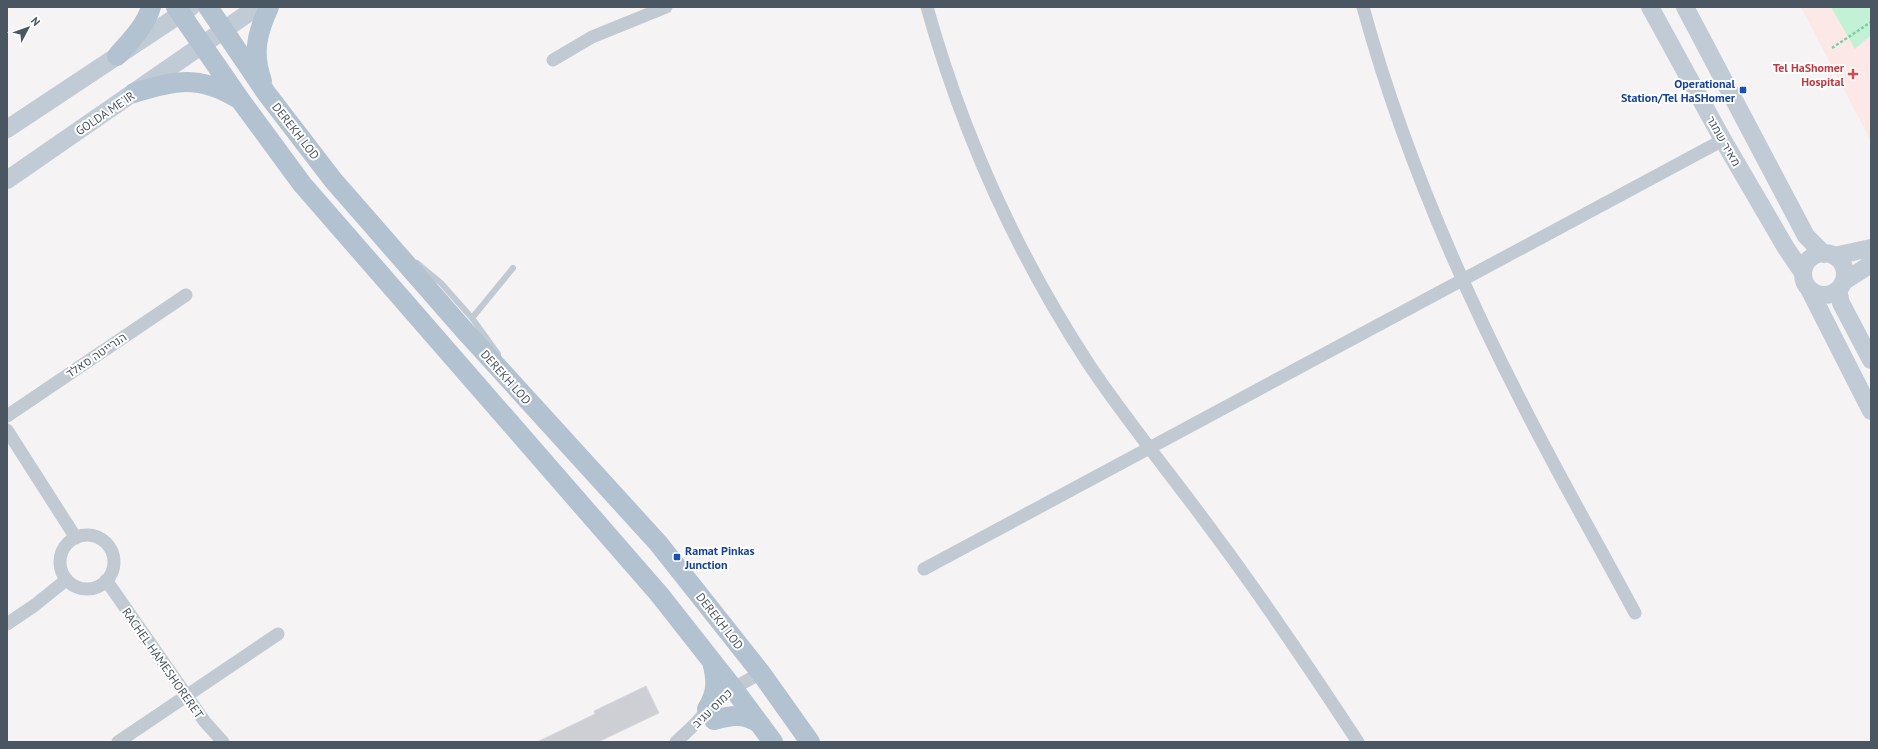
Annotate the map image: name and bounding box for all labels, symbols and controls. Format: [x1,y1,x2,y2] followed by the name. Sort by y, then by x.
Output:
[8,8,48,48] north arrow
[28,14,43,29] text: N
[1773,60,1845,89] place label: Tel HaShomer Hospital
[1847,68,1859,80] marker: Tel HaShomer Hospital
[1621,76,1736,105] place label: Operational Station/Tel HaSHomer
[1738,85,1748,95] marker: Operational Station/Tel HaSHomer
[73,88,137,138] street label: GOLDA ME'IR
[269,100,323,162] street label: DEREKH LOD
[1704,113,1744,169] street label: מאיר שמגר
[63,329,129,381] street label: הנרייטה סאלד
[478,347,534,407] street label: DEREKH LOD
[684,543,755,572] place label: Ramat Pinkas Junction
[672,552,682,562] marker: Ramat Pinkas Junction
[693,590,747,652] street label: DEREKH LOD
[119,605,207,721] street label: RACHEL HAMESHORERET
[689,685,735,731] street label: כמוס עגיב

